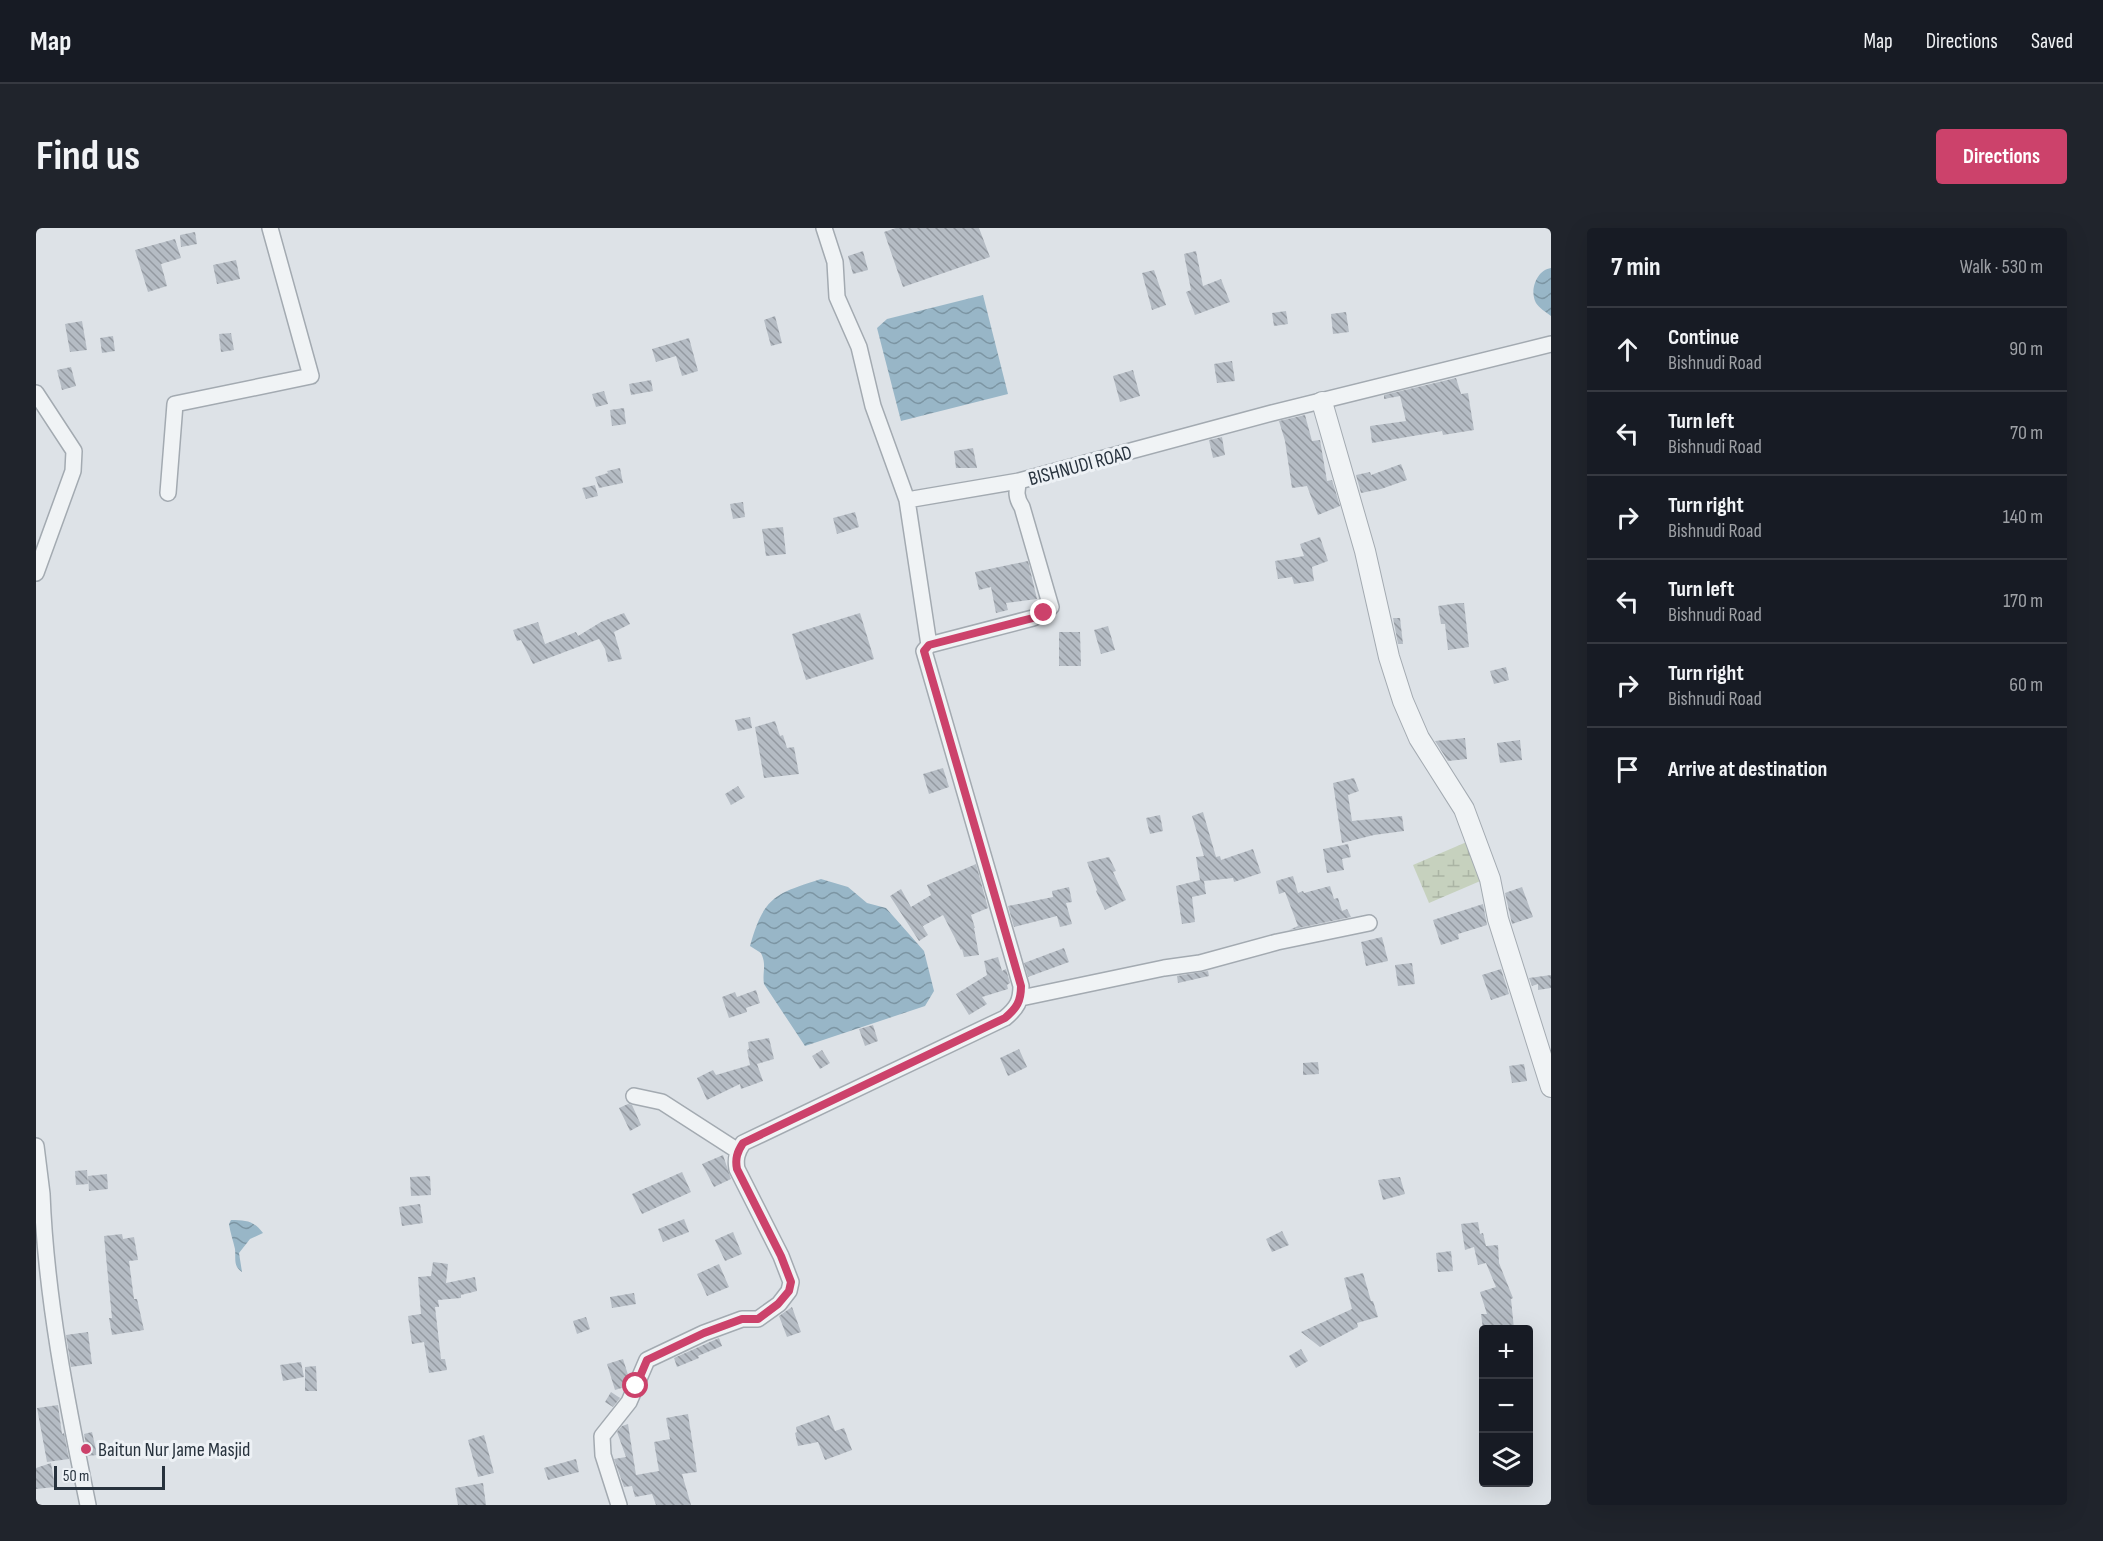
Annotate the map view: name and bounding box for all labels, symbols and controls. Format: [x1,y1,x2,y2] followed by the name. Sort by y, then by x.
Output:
[30,25,71,58] text: Map
[1863,29,1893,54] text: Map
[1926,29,1998,54] text: Directions
[2031,29,2073,54] text: Saved
[1936,129,2067,184] button: Directions
[36,131,140,182] text: Find us
[1611,252,1660,283] text: 7 min
[1960,255,2043,279] text: Walk · 530 m
[1668,324,1739,351] text: Continue
[1611,333,1644,366] icon: ahead
[2009,337,2043,361] text: 90 m
[1668,351,1762,375] text: Bishnudi Road
[1668,408,1734,435] text: Turn left
[1611,417,1644,450] icon: left
[2010,421,2043,445] text: 70 m
[1668,435,1762,459] text: Bishnudi Road
[1026,441,1135,491] street label: BISHNUDI ROAD
[1668,492,1744,519] text: Turn right
[1611,501,1644,534] icon: right
[2003,505,2043,529] text: 140 m
[1668,519,1762,543] text: Bishnudi Road
[1668,576,1734,603] text: Turn left
[1611,585,1644,618] icon: left
[2003,589,2043,613] text: 170 m
[1030,599,1056,625] route end
[1668,603,1762,627] text: Bishnudi Road
[1668,660,1744,687] text: Turn right
[1611,669,1644,702] icon: right
[2009,673,2043,697] text: 60 m
[1668,687,1762,711] text: Bishnudi Road
[1611,753,1644,786] icon: arrive
[1668,756,1827,783] text: Arrive at destination
[1479,1325,1533,1487] map controls
[1479,1325,1533,1379] button: +
[622,1372,648,1398] route start
[1479,1379,1533,1433] button: −
[1479,1433,1533,1487] button: layers
[98,1438,250,1462] place label: Baitun Nur Jame Masjid
[79,1442,93,1456] marker: Baitun Nur Jame Masjid
[54,1463,165,1490] scale bar
[63,1467,89,1486] text: 50 m

